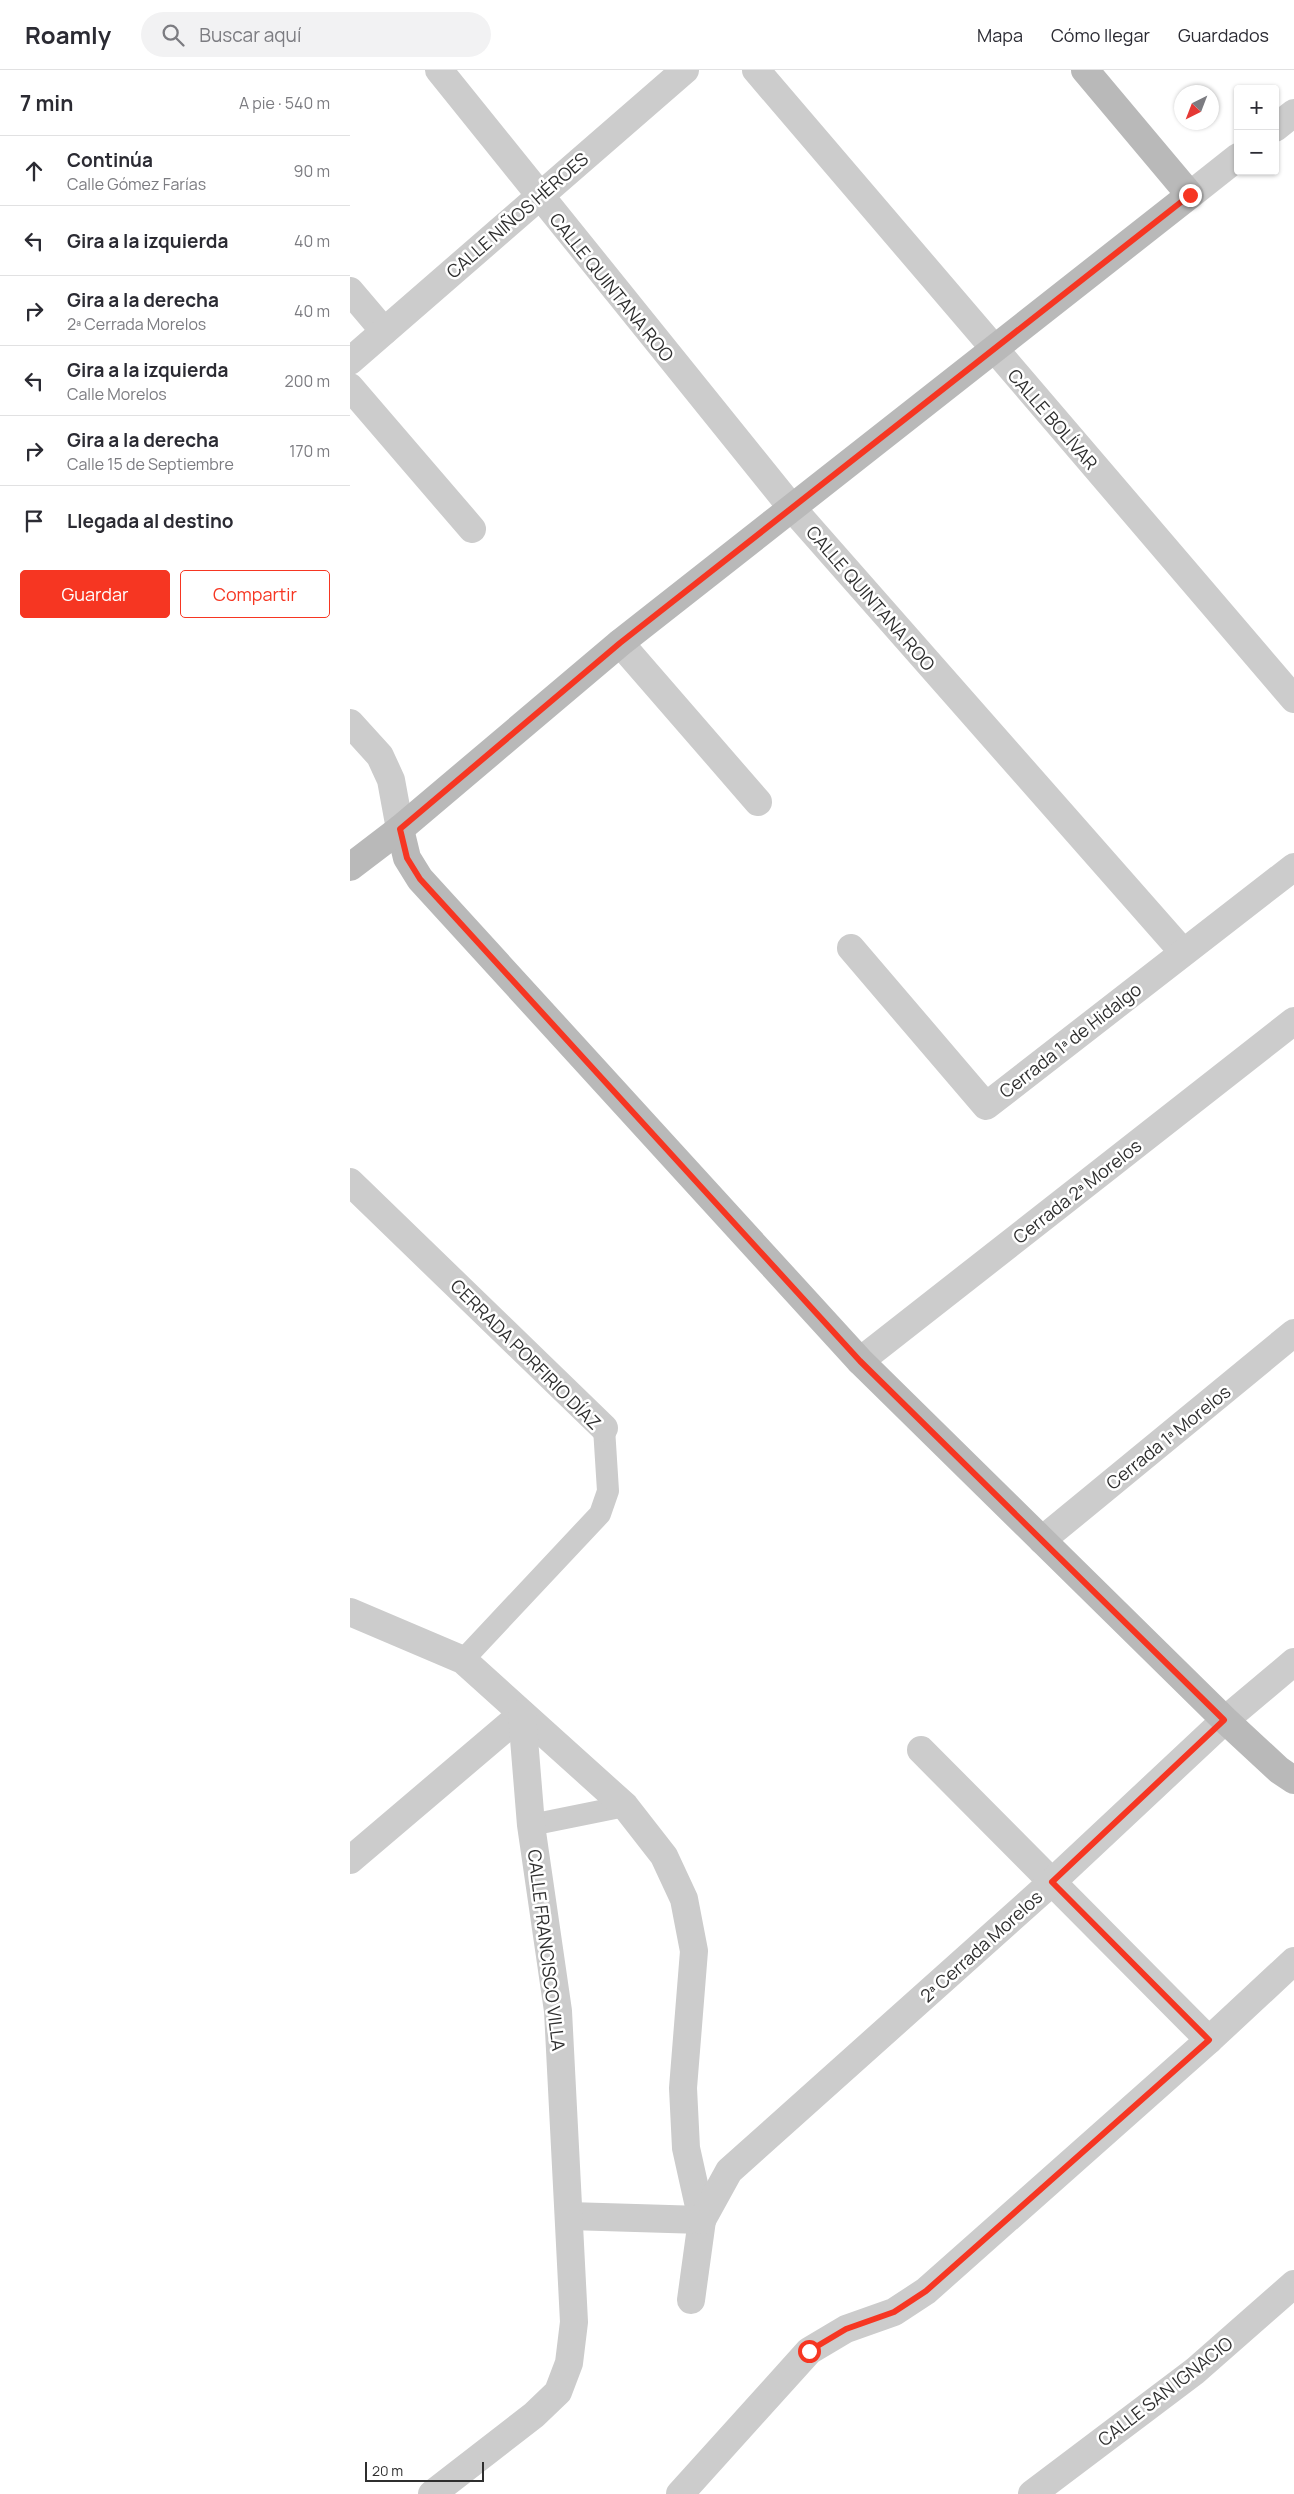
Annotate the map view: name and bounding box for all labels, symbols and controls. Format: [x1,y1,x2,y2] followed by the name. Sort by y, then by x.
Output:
[141,12,491,57] search box
[25,18,111,51] text: Roamly
[159,21,187,49] icon: search
[199,22,301,48] text: Buscar aquí
[977,23,1023,47] text: Mapa
[1051,23,1150,47] text: Cómo llegar
[1178,23,1269,47] text: Guardados
[1174,85,1219,130] north arrow
[1234,85,1279,175] map controls
[1234,85,1279,130] button: +
[20,89,73,117] text: 7 min
[239,92,330,114] text: A pie · 540 m
[1234,130,1279,175] button: −
[67,147,153,173] text: Continúa
[441,147,593,283] street label: CALLE NIÑOS HÉROES
[20,157,48,185] icon: ahead
[294,160,330,182] text: 90 m
[67,173,206,195] text: Calle Gómez Farías
[1179,184,1202,207] route end
[545,208,679,366] street label: CALLE QUINTANA ROO
[20,227,48,255] icon: left
[67,228,228,254] text: Gira a la izquierda
[294,230,330,252] text: 40 m
[67,287,219,313] text: Gira a la derecha
[20,297,48,325] icon: right
[294,300,330,322] text: 40 m
[67,313,206,335] text: 2ª Cerrada Morelos
[67,357,228,383] text: Gira a la izquierda
[1003,364,1103,474] street label: CALLE BOLÍVAR
[20,367,48,395] icon: left
[285,370,330,392] text: 200 m
[67,383,167,405] text: Calle Morelos
[67,427,219,453] text: Gira a la derecha
[20,437,48,465] icon: right
[289,440,330,462] text: 170 m
[67,453,234,475] text: Calle 15 de Septiembre
[20,507,48,535] icon: arrive
[67,508,234,534] text: Llegada al destino
[801,520,941,676] street label: CALLE QUINTANA ROO
[20,570,170,618] button: Guardar
[180,570,330,618] button: Compartir
[994,977,1146,1103] street label: Cerrada 1ª de Hidalgo
[1008,1133,1146,1249] street label: Cerrada 2ª Morelos
[446,1274,606,1434] street label: CERRADA PORFIRIO DÍAZ
[1101,1379,1235,1495] street label: Cerrada 1ª Morelos
[523,1848,571,2053] street label: CALLE FRANCISCO VILLA
[915,1885,1047,2007] street label: 2ª Cerrada Morelos
[1093,2331,1237,2451] street label: CALLE SAN IGNACIO
[798,2340,821,2363] route start
[365,2459,484,2482] scale bar
[372,2461,403,2480] text: 20 m

